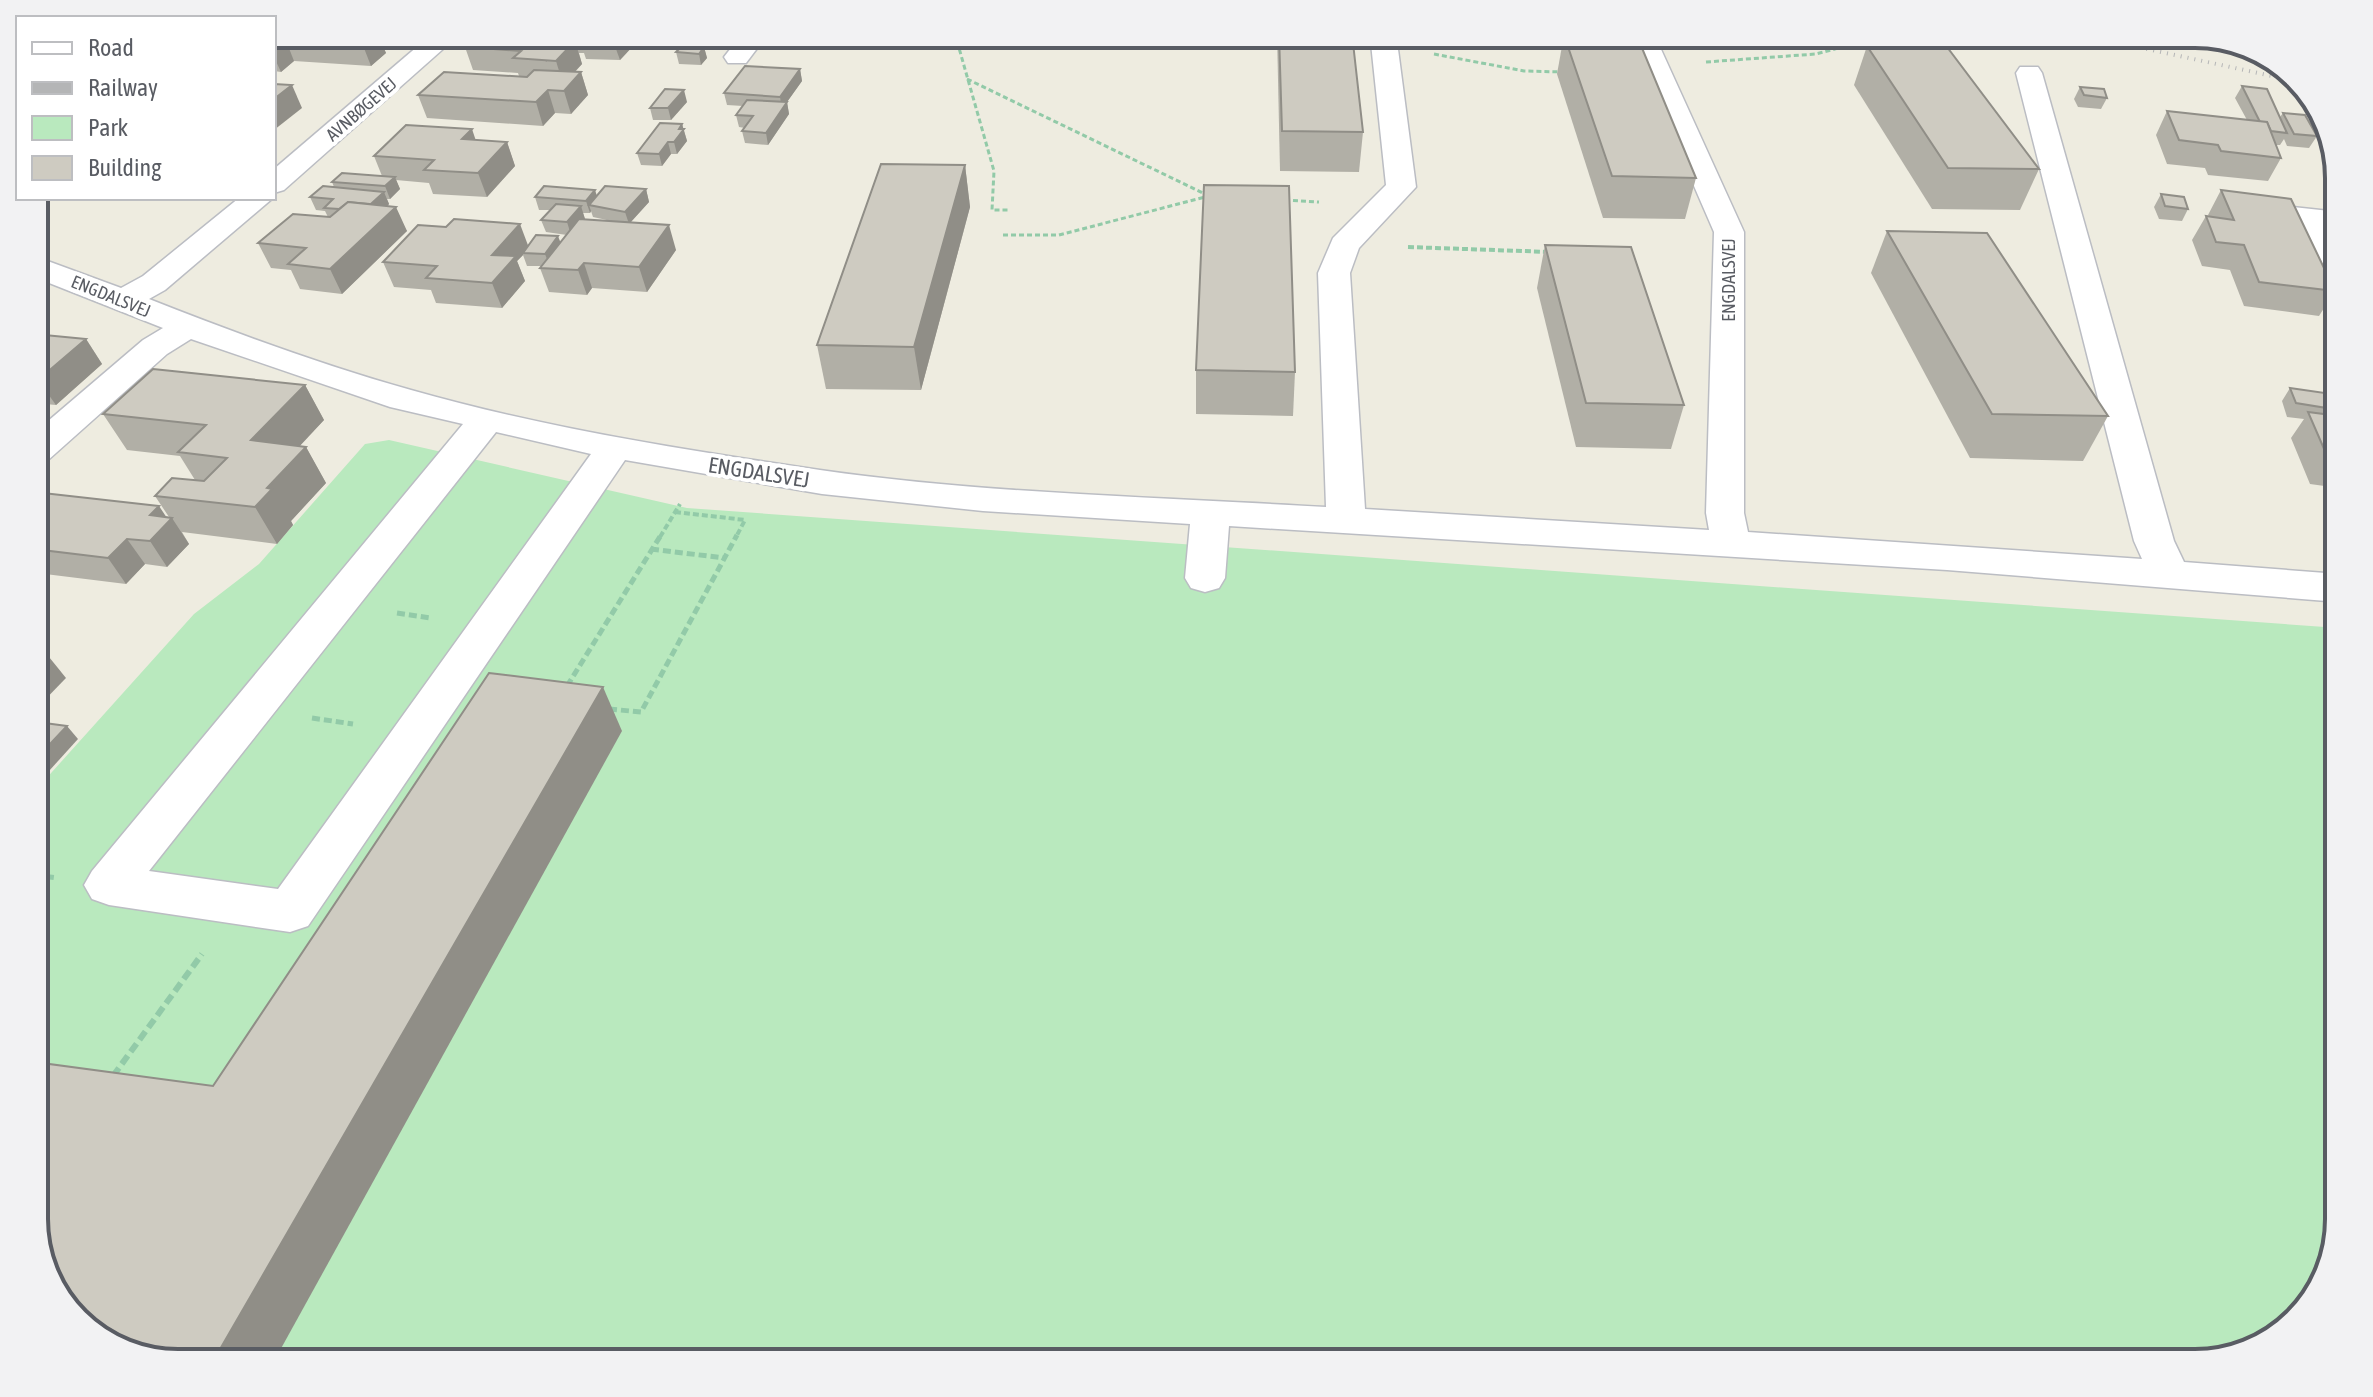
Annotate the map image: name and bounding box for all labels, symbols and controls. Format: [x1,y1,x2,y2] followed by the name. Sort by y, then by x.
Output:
[16,16,276,200] legend
[88,34,134,61] text: Road
[322,73,400,145] street label: AVNBØGEVEJ
[88,74,158,101] text: Railway
[88,114,129,141] text: Park
[88,154,162,181] text: Building
[1718,238,1739,322] street label: ENGDALSVEJ
[68,271,154,321] street label: ENGDALSVEJ
[707,451,811,493] street label: ENGDALSVEJ

